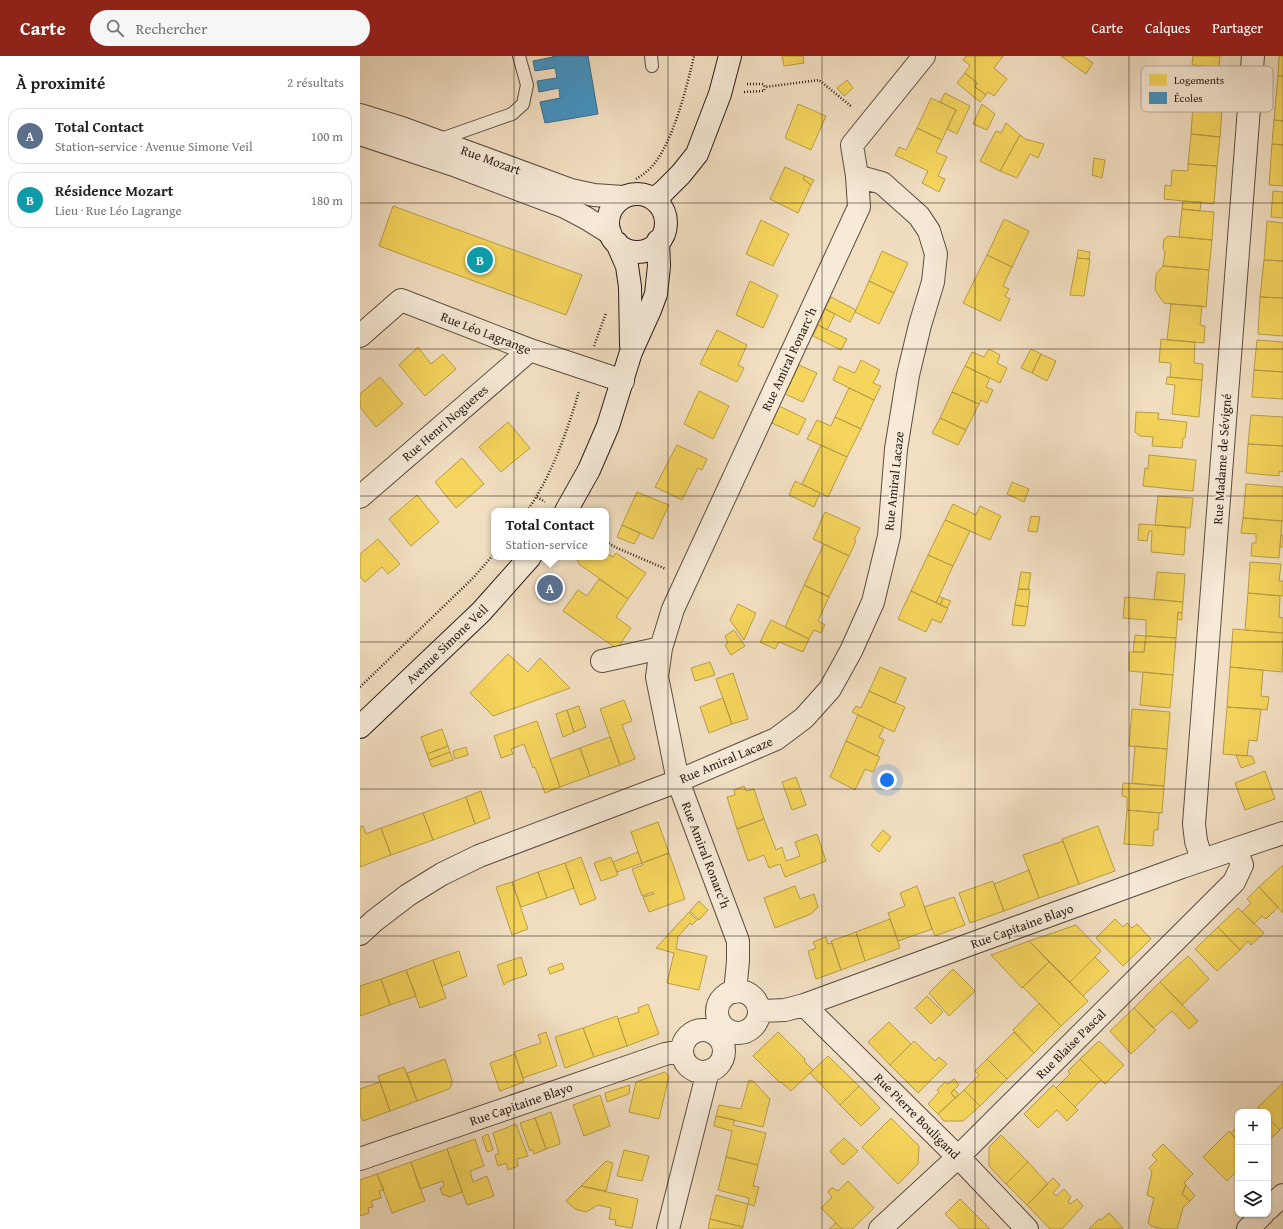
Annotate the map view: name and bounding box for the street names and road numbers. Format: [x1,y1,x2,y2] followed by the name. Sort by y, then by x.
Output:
[458,140,524,180] street label: Rue Mozart
[757,303,822,414] street label: Rue Amiral Ronarc'h
[438,307,534,359] street label: Rue Léo Lagrange
[398,380,492,466] street label: Rue Henri Nogueres
[1208,393,1236,525] street label: Rue Madame de Sévigné
[879,430,909,532] street label: Rue Amiral Lacaze
[402,600,493,688] street label: Avenue Simone Veil
[676,732,776,788] street label: Rue Amiral Lacaze
[677,799,735,912] street label: Rue Amiral Ronarc'h
[968,898,1076,953] street label: Rue Capitaine Blayo
[1032,1004,1111,1083] street label: Rue Blaise Pascal
[870,1069,964,1163] street label: Rue Pierre Bouligand
[467,1077,576,1131] street label: Rue Capitaine Blayo

